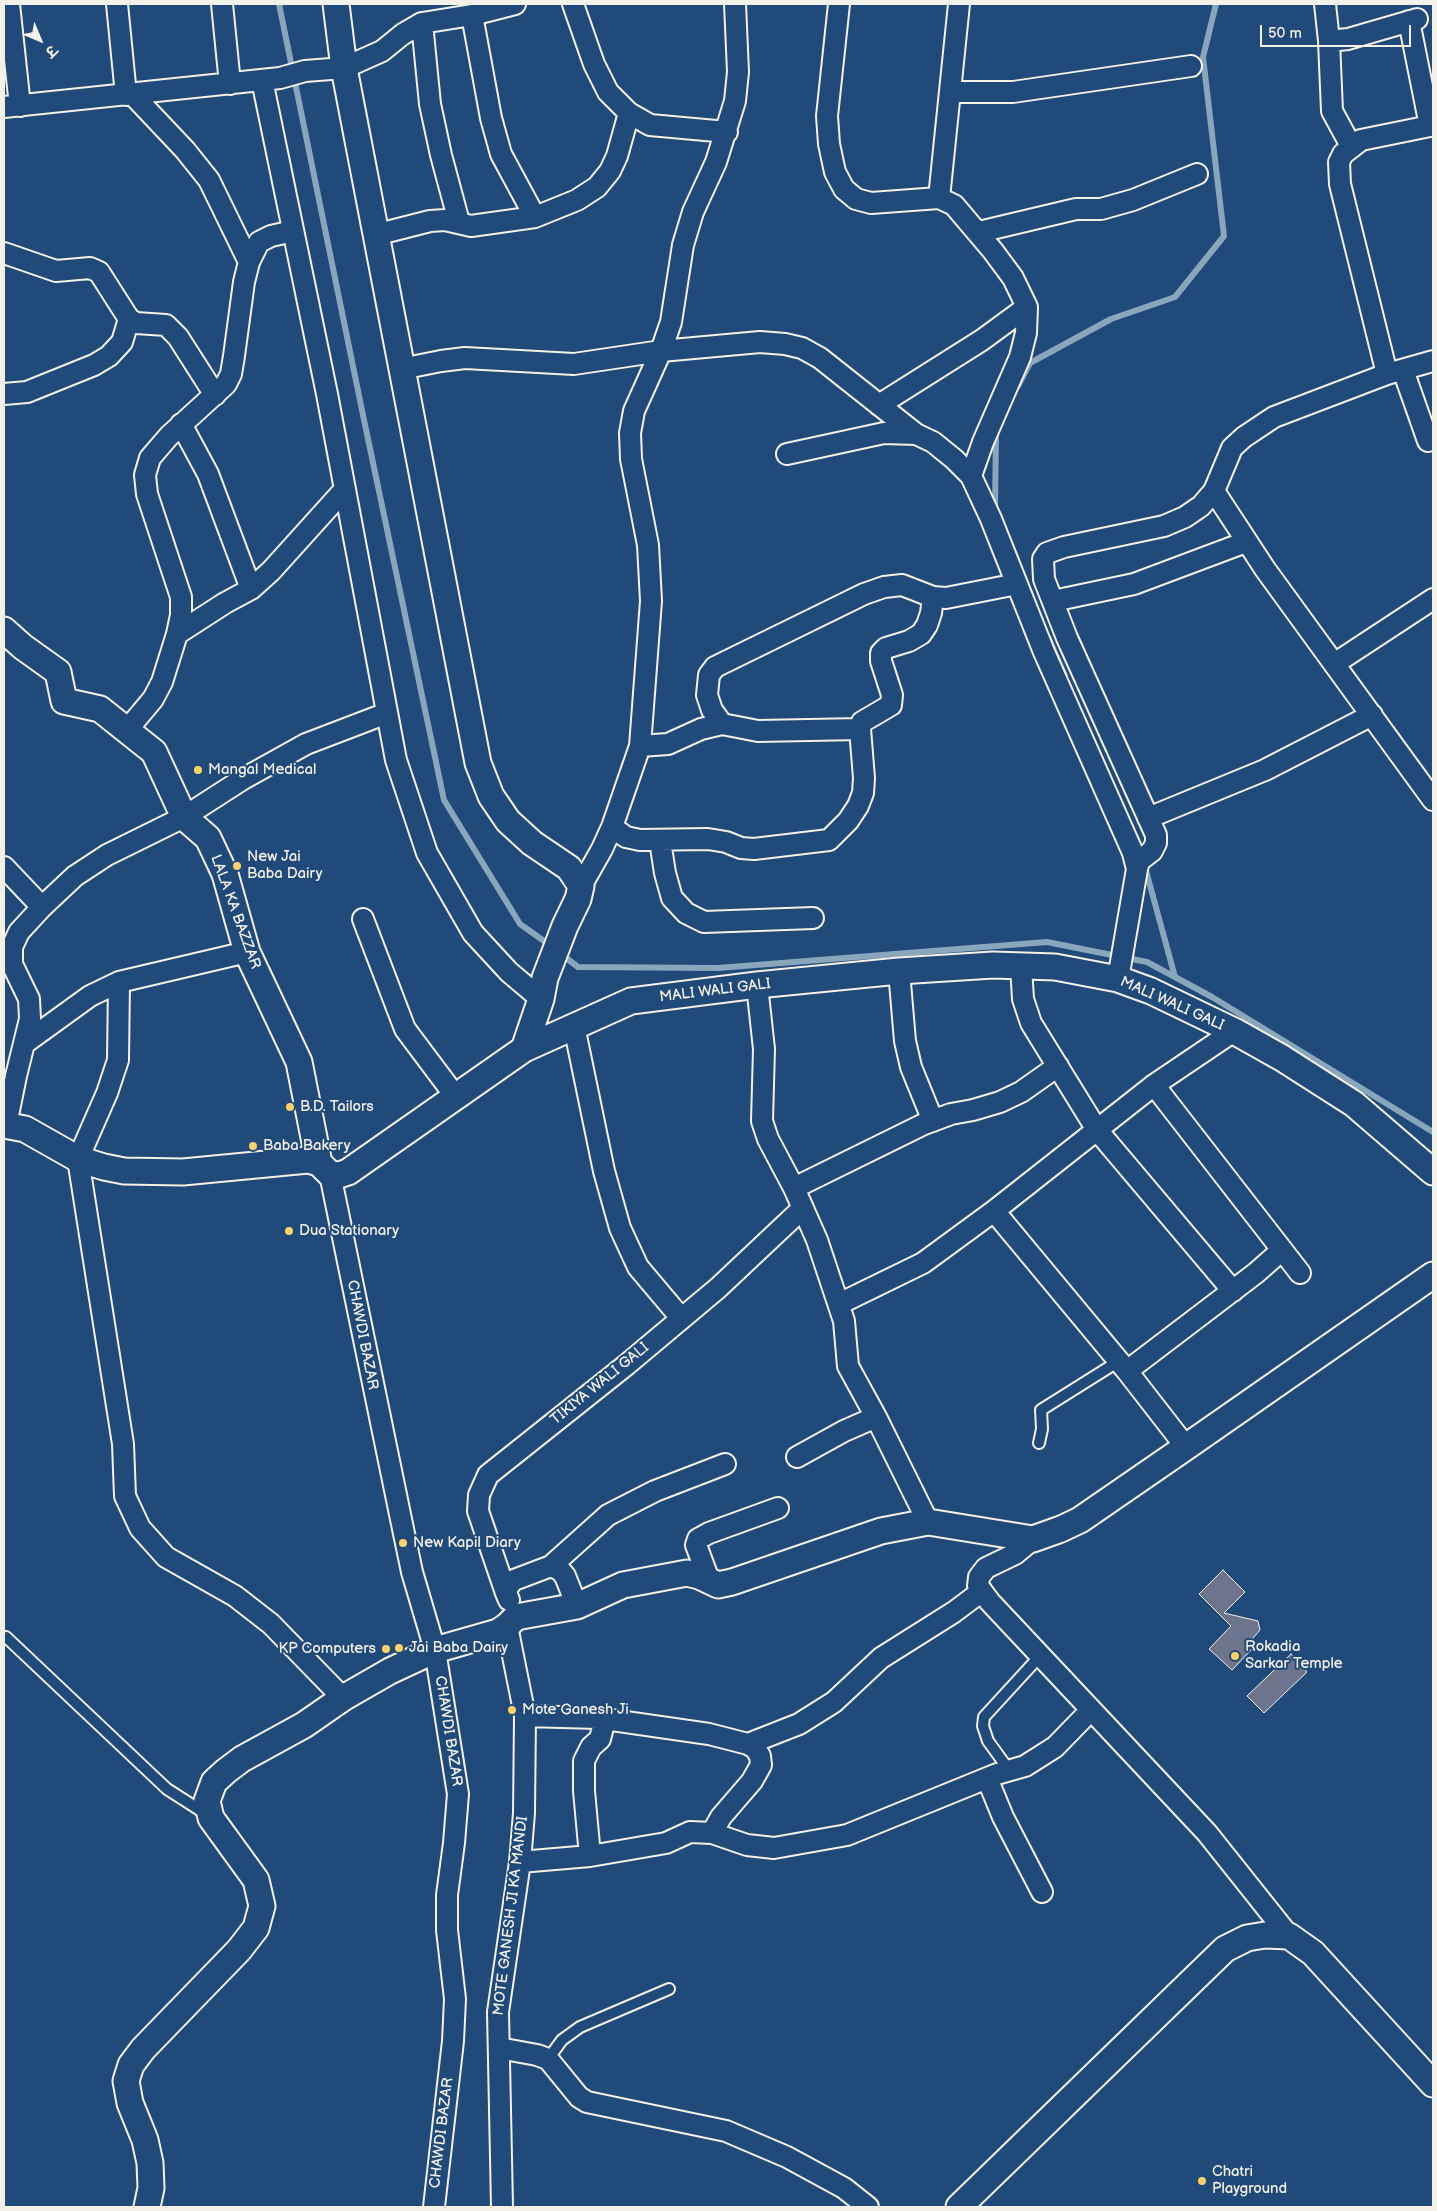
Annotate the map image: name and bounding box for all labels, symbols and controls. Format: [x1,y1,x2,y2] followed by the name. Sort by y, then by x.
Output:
[15,15,65,65] north arrow
[1262,15,1413,47] scale bar
[1268,24,1302,43] text: 50 m
[42,42,60,60] text: उ
[208,761,316,779] place label: Mangal Medical
[192,764,204,776] marker: Mangal Medical
[247,848,322,883] place label: New Jai Baba Dairy
[206,852,264,972] street label: LALA KA BAZZAR
[231,860,243,872] marker: New Jai Baba Dairy
[1117,973,1227,1035] street label: MALI WALI GALI
[658,975,772,1007] street label: MALI WALI GALI
[300,1098,374,1116] place label: B.D. Tailors
[284,1101,296,1113] marker: B.D. Tailors
[263,1137,350,1155] place label: Baba Bakery
[247,1140,259,1152] marker: Baba Bakery
[299,1222,399,1240] place label: Dua Stationary
[283,1225,295,1237] marker: Dua Stationary
[343,1278,381,1392] street label: CHAWDI BAZAR
[547,1339,653,1429] street label: TIKIYA WALI GALI
[413,1534,521,1552] place label: New Kapil Diary
[397,1537,409,1549] marker: New Kapil Diary
[1245,1638,1343,1673] place label: Rokadia Sarkar Temple
[409,1639,508,1657] place label: Jai Baba Dairy
[278,1640,376,1658] place label: KP Computers
[393,1642,405,1654] marker: Jai Baba Dairy
[380,1643,392,1655] marker: KP Computers
[1229,1650,1241,1662] marker: Rokadia Sarkar Temple
[430,1674,466,1788] street label: CHAWDI BAZAR
[522,1701,629,1719] place label: Mote Ganesh Ji
[506,1704,518,1716] marker: Mote Ganesh Ji
[490,1815,532,2017] street label: MOTE GANESH JI KA MANDI
[426,2077,458,2189] street label: CHAWDI BAZAR
[1212,2163,1287,2198] place label: Chatri Playground
[1196,2175,1208,2187] marker: Chatri Playground

